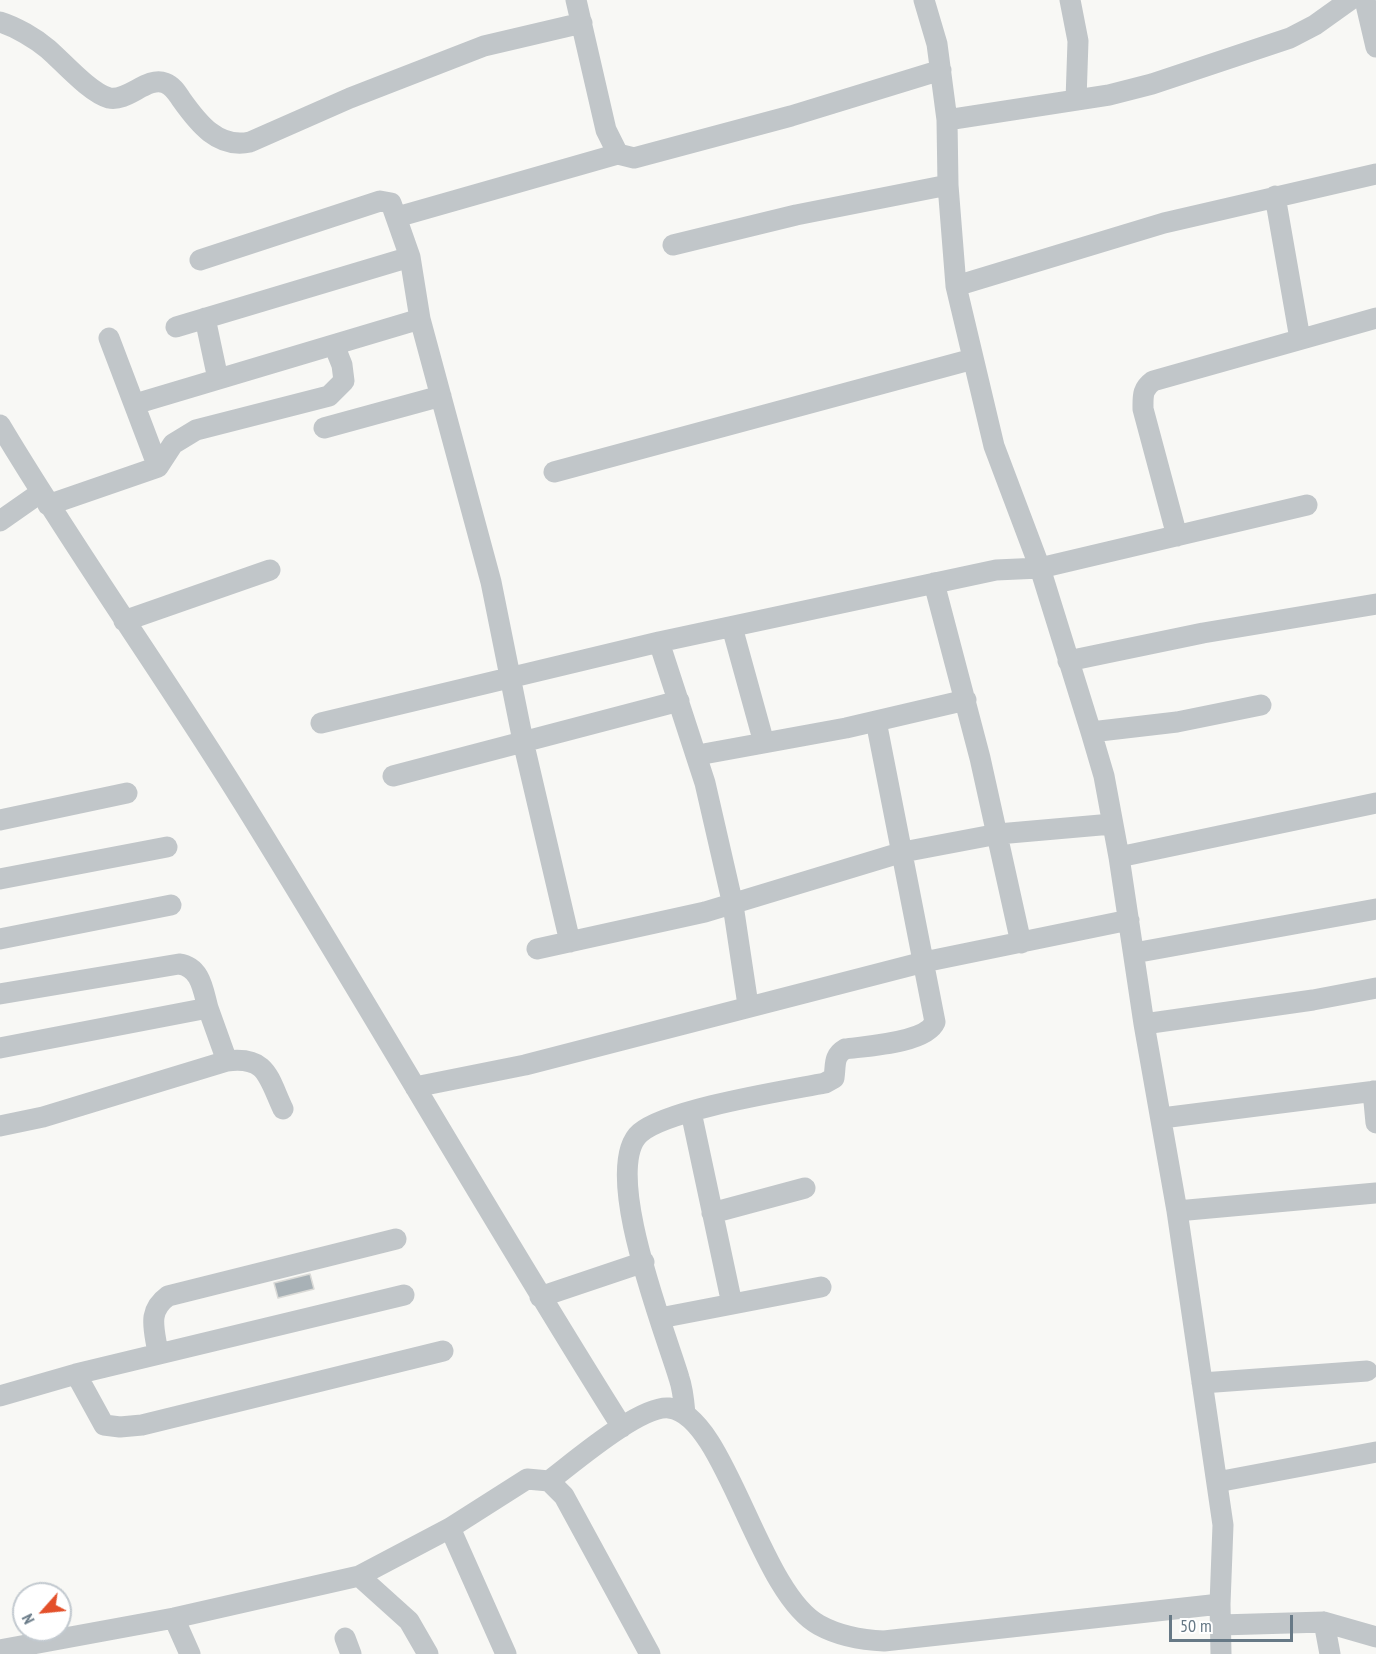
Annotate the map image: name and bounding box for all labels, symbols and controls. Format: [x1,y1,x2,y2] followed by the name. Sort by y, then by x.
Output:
[12,1582,72,1642] north arrow
[1172,1603,1296,1641] scale bar
[17,1611,39,1628] text: N
[1180,1614,1212,1637] text: 50 m

